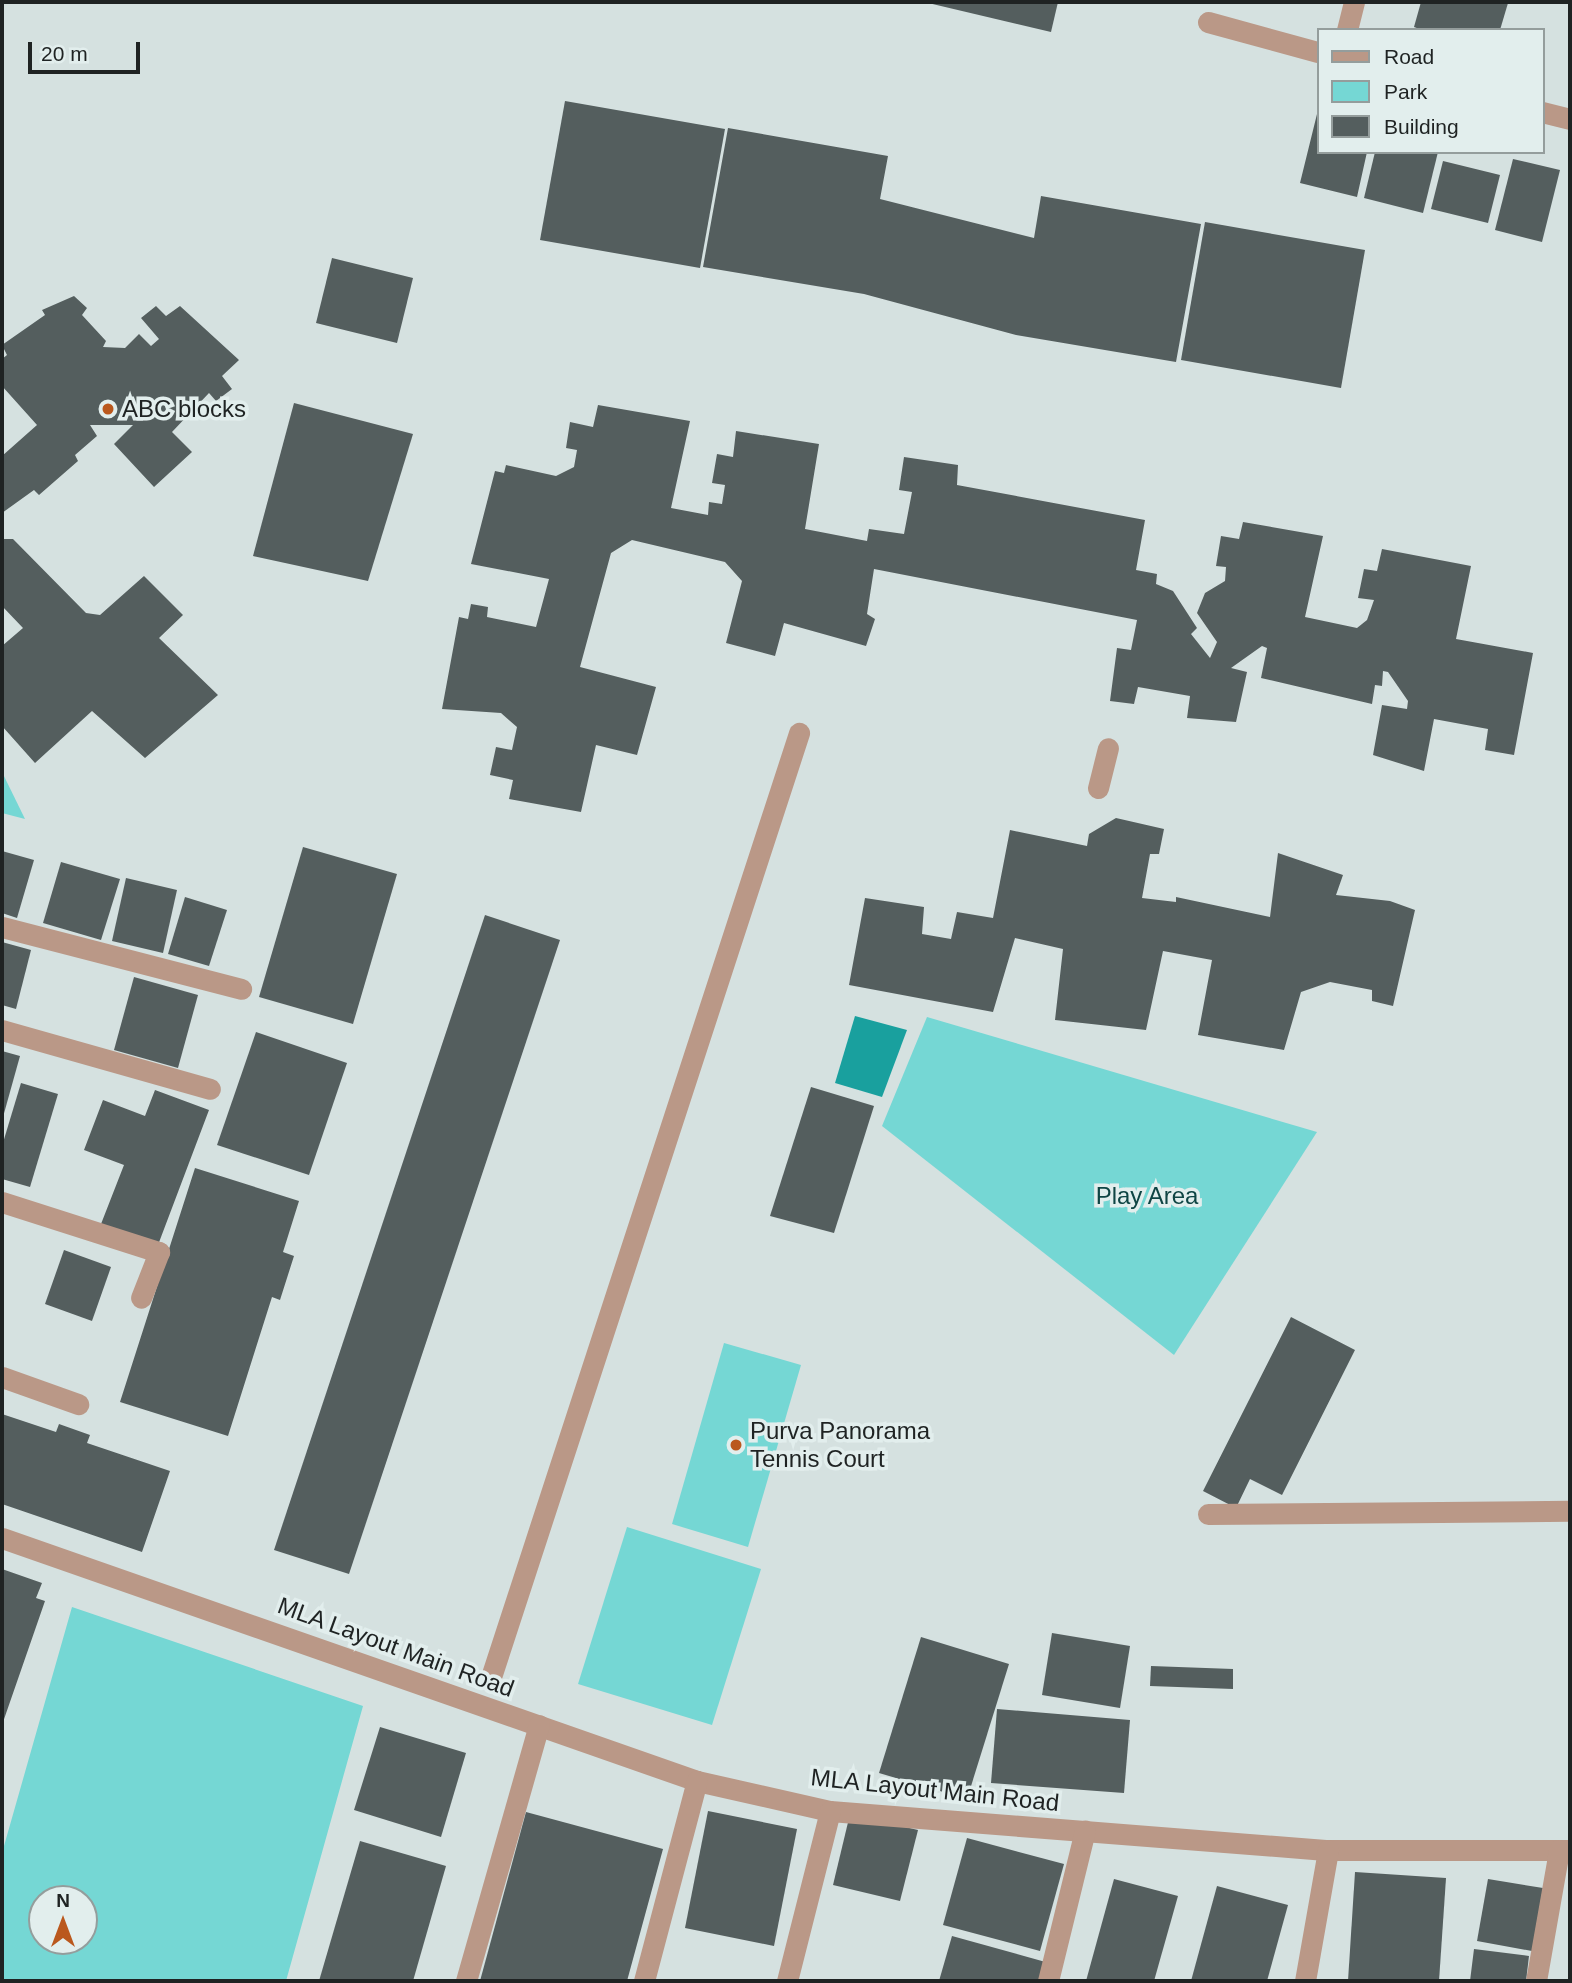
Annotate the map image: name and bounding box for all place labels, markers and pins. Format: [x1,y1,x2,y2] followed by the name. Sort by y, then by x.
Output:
[122,395,246,423] place label: ABC blocks
[100,401,116,417] marker: ABC blocks
[750,1417,930,1473] place label: Purva Panorama Tennis Court
[728,1437,744,1453] marker: Purva Panorama Tennis Court

